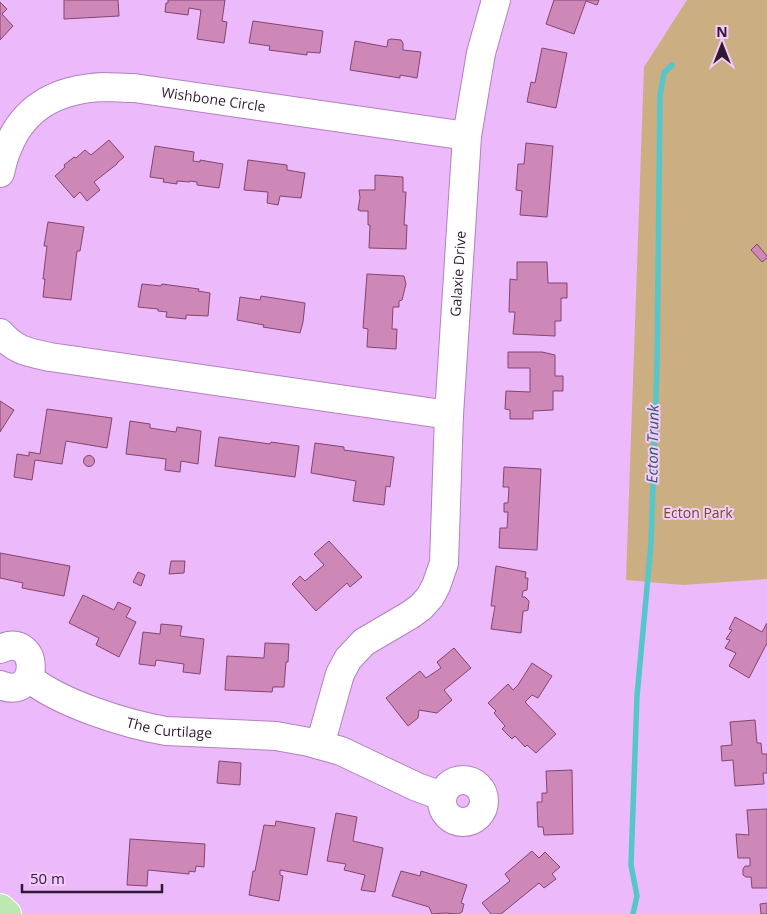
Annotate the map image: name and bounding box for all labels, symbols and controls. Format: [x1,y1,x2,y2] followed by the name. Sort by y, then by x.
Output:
[697,20,747,70] north arrow
[716,22,728,41] text: N
[160,82,267,116] street label: Wishbone Circle
[445,230,470,317] street label: Galaxie Drive
[641,404,663,483] water label: Ecton Trunk
[663,503,733,522] park label: Ecton Park
[124,712,213,742] street label: The Curtilage
[22,862,162,894] scale bar
[30,868,65,888] text: 50 m

